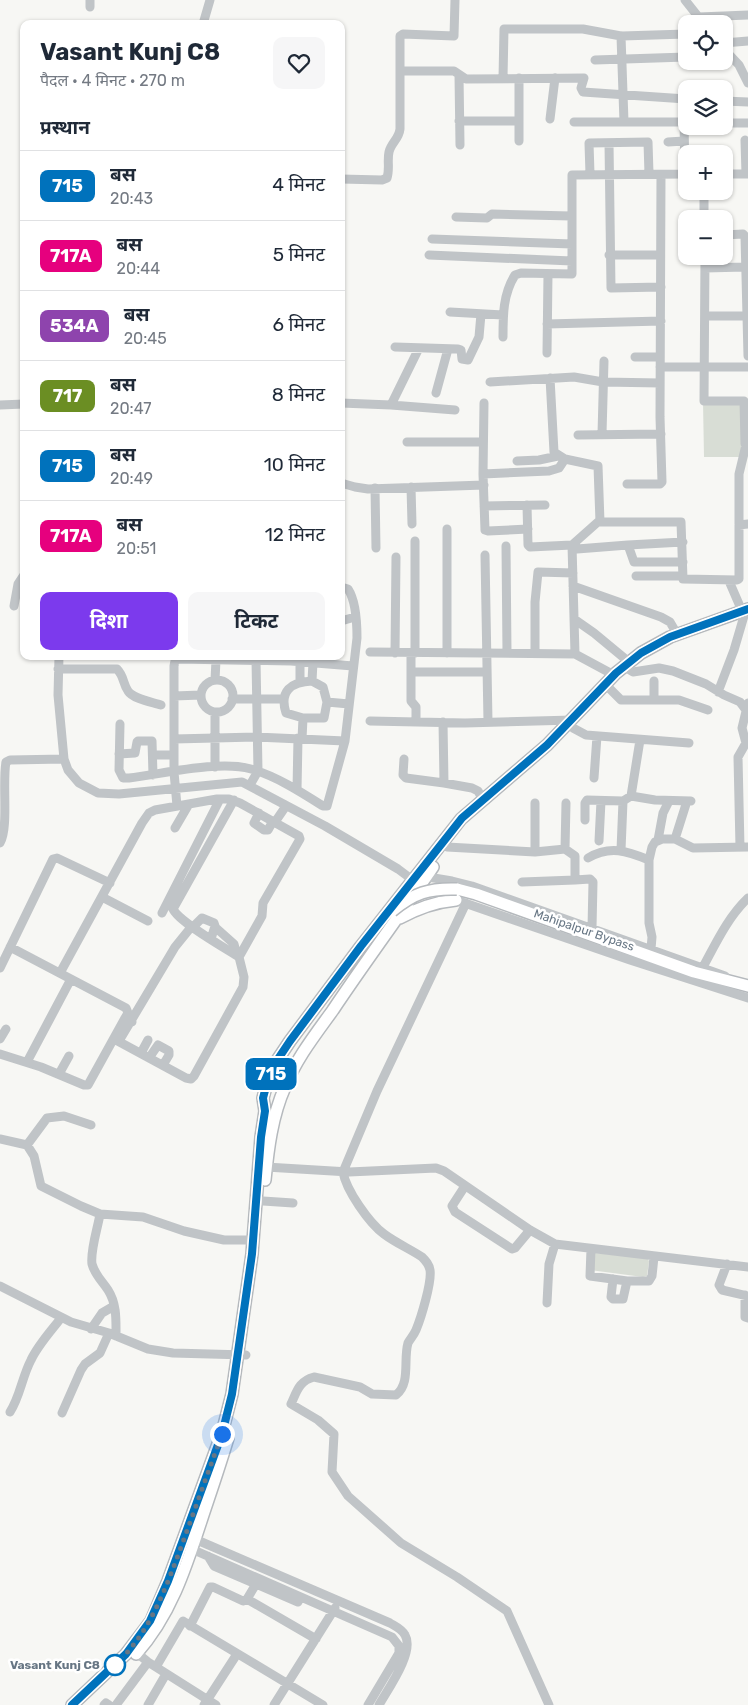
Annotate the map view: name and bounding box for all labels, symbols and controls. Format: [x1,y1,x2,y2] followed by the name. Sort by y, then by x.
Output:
[678,15,733,265] map controls
[678,15,733,70] button: locate
[273,37,325,89] button: heart
[40,38,220,66] text: Vasant Kunj C8
[40,71,185,90] text: पैदल · 4 मिनट · 270 m
[678,80,733,135] button: layers
[40,116,90,139] text: प्रस्थान
[678,145,733,200] button: +
[110,163,136,186] text: बस
[272,173,325,196] text: 4 मिनट
[52,175,83,197] text: 715
[110,189,153,208] text: 20:43
[678,210,733,265] button: −
[117,233,142,256] text: बस
[273,243,325,266] text: 5 मिनट
[50,245,92,267] text: 717A
[117,259,160,278] text: 20:44
[124,303,149,326] text: बस
[272,313,325,336] text: 6 मिनट
[50,315,99,337] text: 534A
[124,329,167,348] text: 20:45
[110,373,136,396] text: बस
[272,383,325,406] text: 8 मिनट
[53,385,82,407] text: 717
[110,399,152,418] text: 20:47
[110,443,136,466] text: बस
[264,453,325,476] text: 10 मिनट
[52,455,83,477] text: 715
[110,469,153,488] text: 20:49
[117,513,142,536] text: बस
[265,523,325,546] text: 12 मिनट
[50,525,92,547] text: 717A
[117,539,156,558] text: 20:51
[40,592,178,650] button: दिशा
[188,592,325,650] button: टिकट
[532,906,636,954] street label: Mahipalpur Bypass
[242,1058,300,1090] line badge: 715
[256,1063,286,1085] text: 715
[210,1422,235,1447] your location
[104,1654,126,1676] marker: Vasant Kunj C8
[10,1658,100,1672] place label: Vasant Kunj C8

